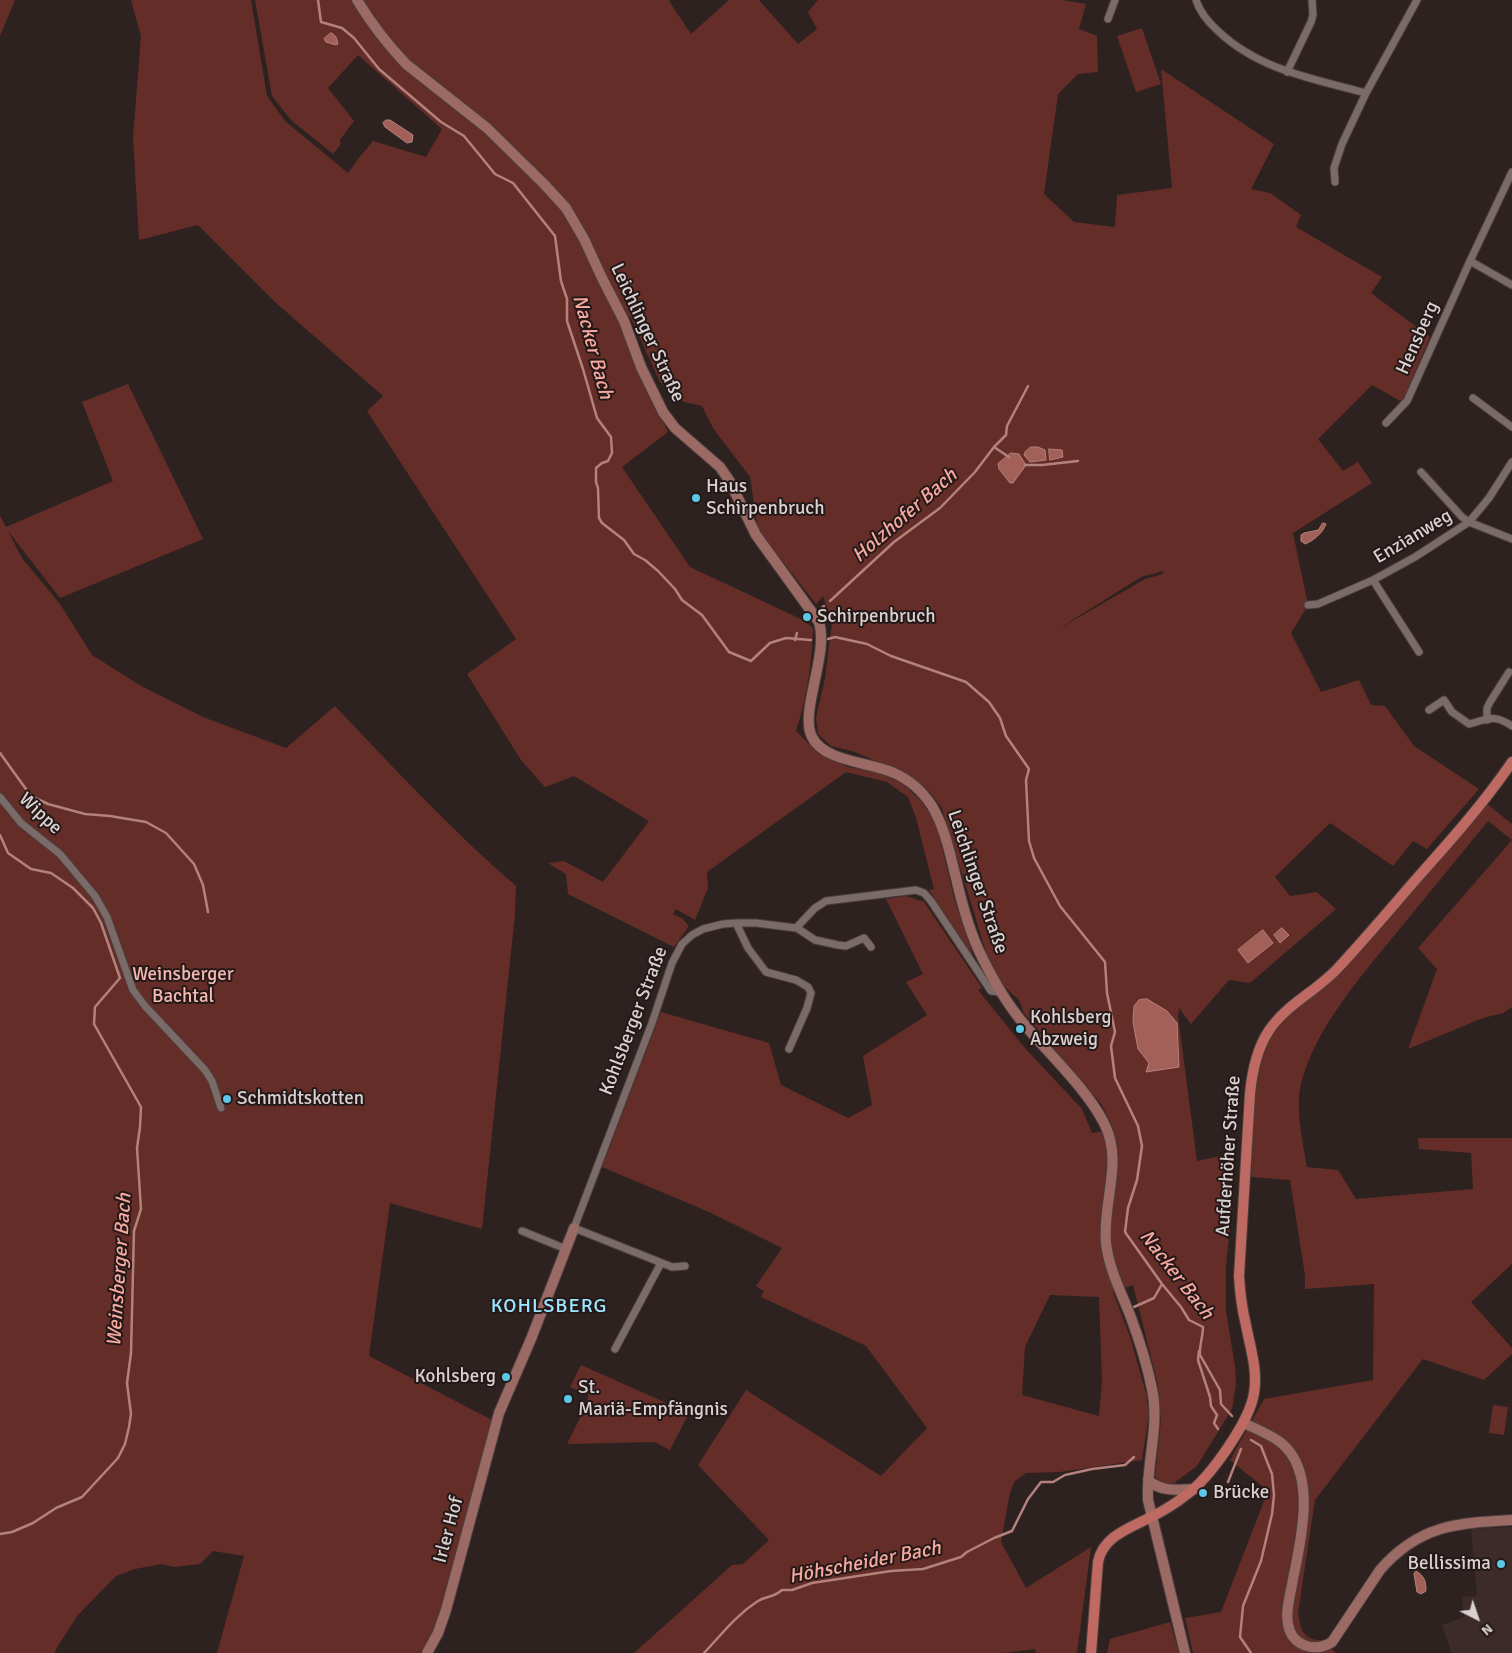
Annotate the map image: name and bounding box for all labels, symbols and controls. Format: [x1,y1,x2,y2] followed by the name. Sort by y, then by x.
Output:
[605,260,689,406] street label: Leichlinger Straße
[567,292,617,402] water label: Nacker Bach
[1392,298,1444,378] street label: Hensberg
[848,464,962,568] water label: Holzhofer Bach
[706,476,825,520] place label: Haus Schirpenbruch
[690,492,702,504] marker: Haus Schirpenbruch
[1370,505,1456,569] street label: Enzianweg
[817,606,936,628] place label: Schirpenbruch
[801,611,813,623] marker: Schirpenbruch
[14,788,66,840] street label: Wippe
[942,807,1012,957] street label: Leichlinger Straße
[595,943,673,1099] street label: Kohlsberger Straße
[132,964,234,1008] park label: Weinsberger Bachtal
[1030,1007,1112,1051] place label: Kohlsberg Abzweig
[1014,1023,1026,1035] marker: Kohlsberg Abzweig
[1212,1075,1246,1237] street label: Aufderhöher Straße
[237,1088,364,1110] place label: Schmidtskotten
[221,1093,233,1105] marker: Schmidtskotten
[103,1192,137,1348] water label: Weinsberger Bach
[1134,1225,1218,1325] water label: Nacker Bach
[490,1295,608,1319] district label: KOHLSBERG
[414,1366,496,1388] place label: Kohlsberg
[500,1371,512,1383] marker: Kohlsberg
[578,1377,728,1421] place label: St. Mariä-Empfängnis
[562,1393,574,1405] marker: St. Mariä-Empfängnis
[1213,1482,1269,1504] place label: Brücke
[1197,1487,1209,1499] marker: Brücke
[429,1494,469,1566] street label: Irler Hof
[787,1537,943,1589] water label: Höhscheider Bach
[1407,1553,1491,1575] place label: Bellissima
[1495,1558,1507,1570] marker: Bellissima
[1452,1593,1502,1643] north arrow
[1478,1620,1496,1639] text: N

